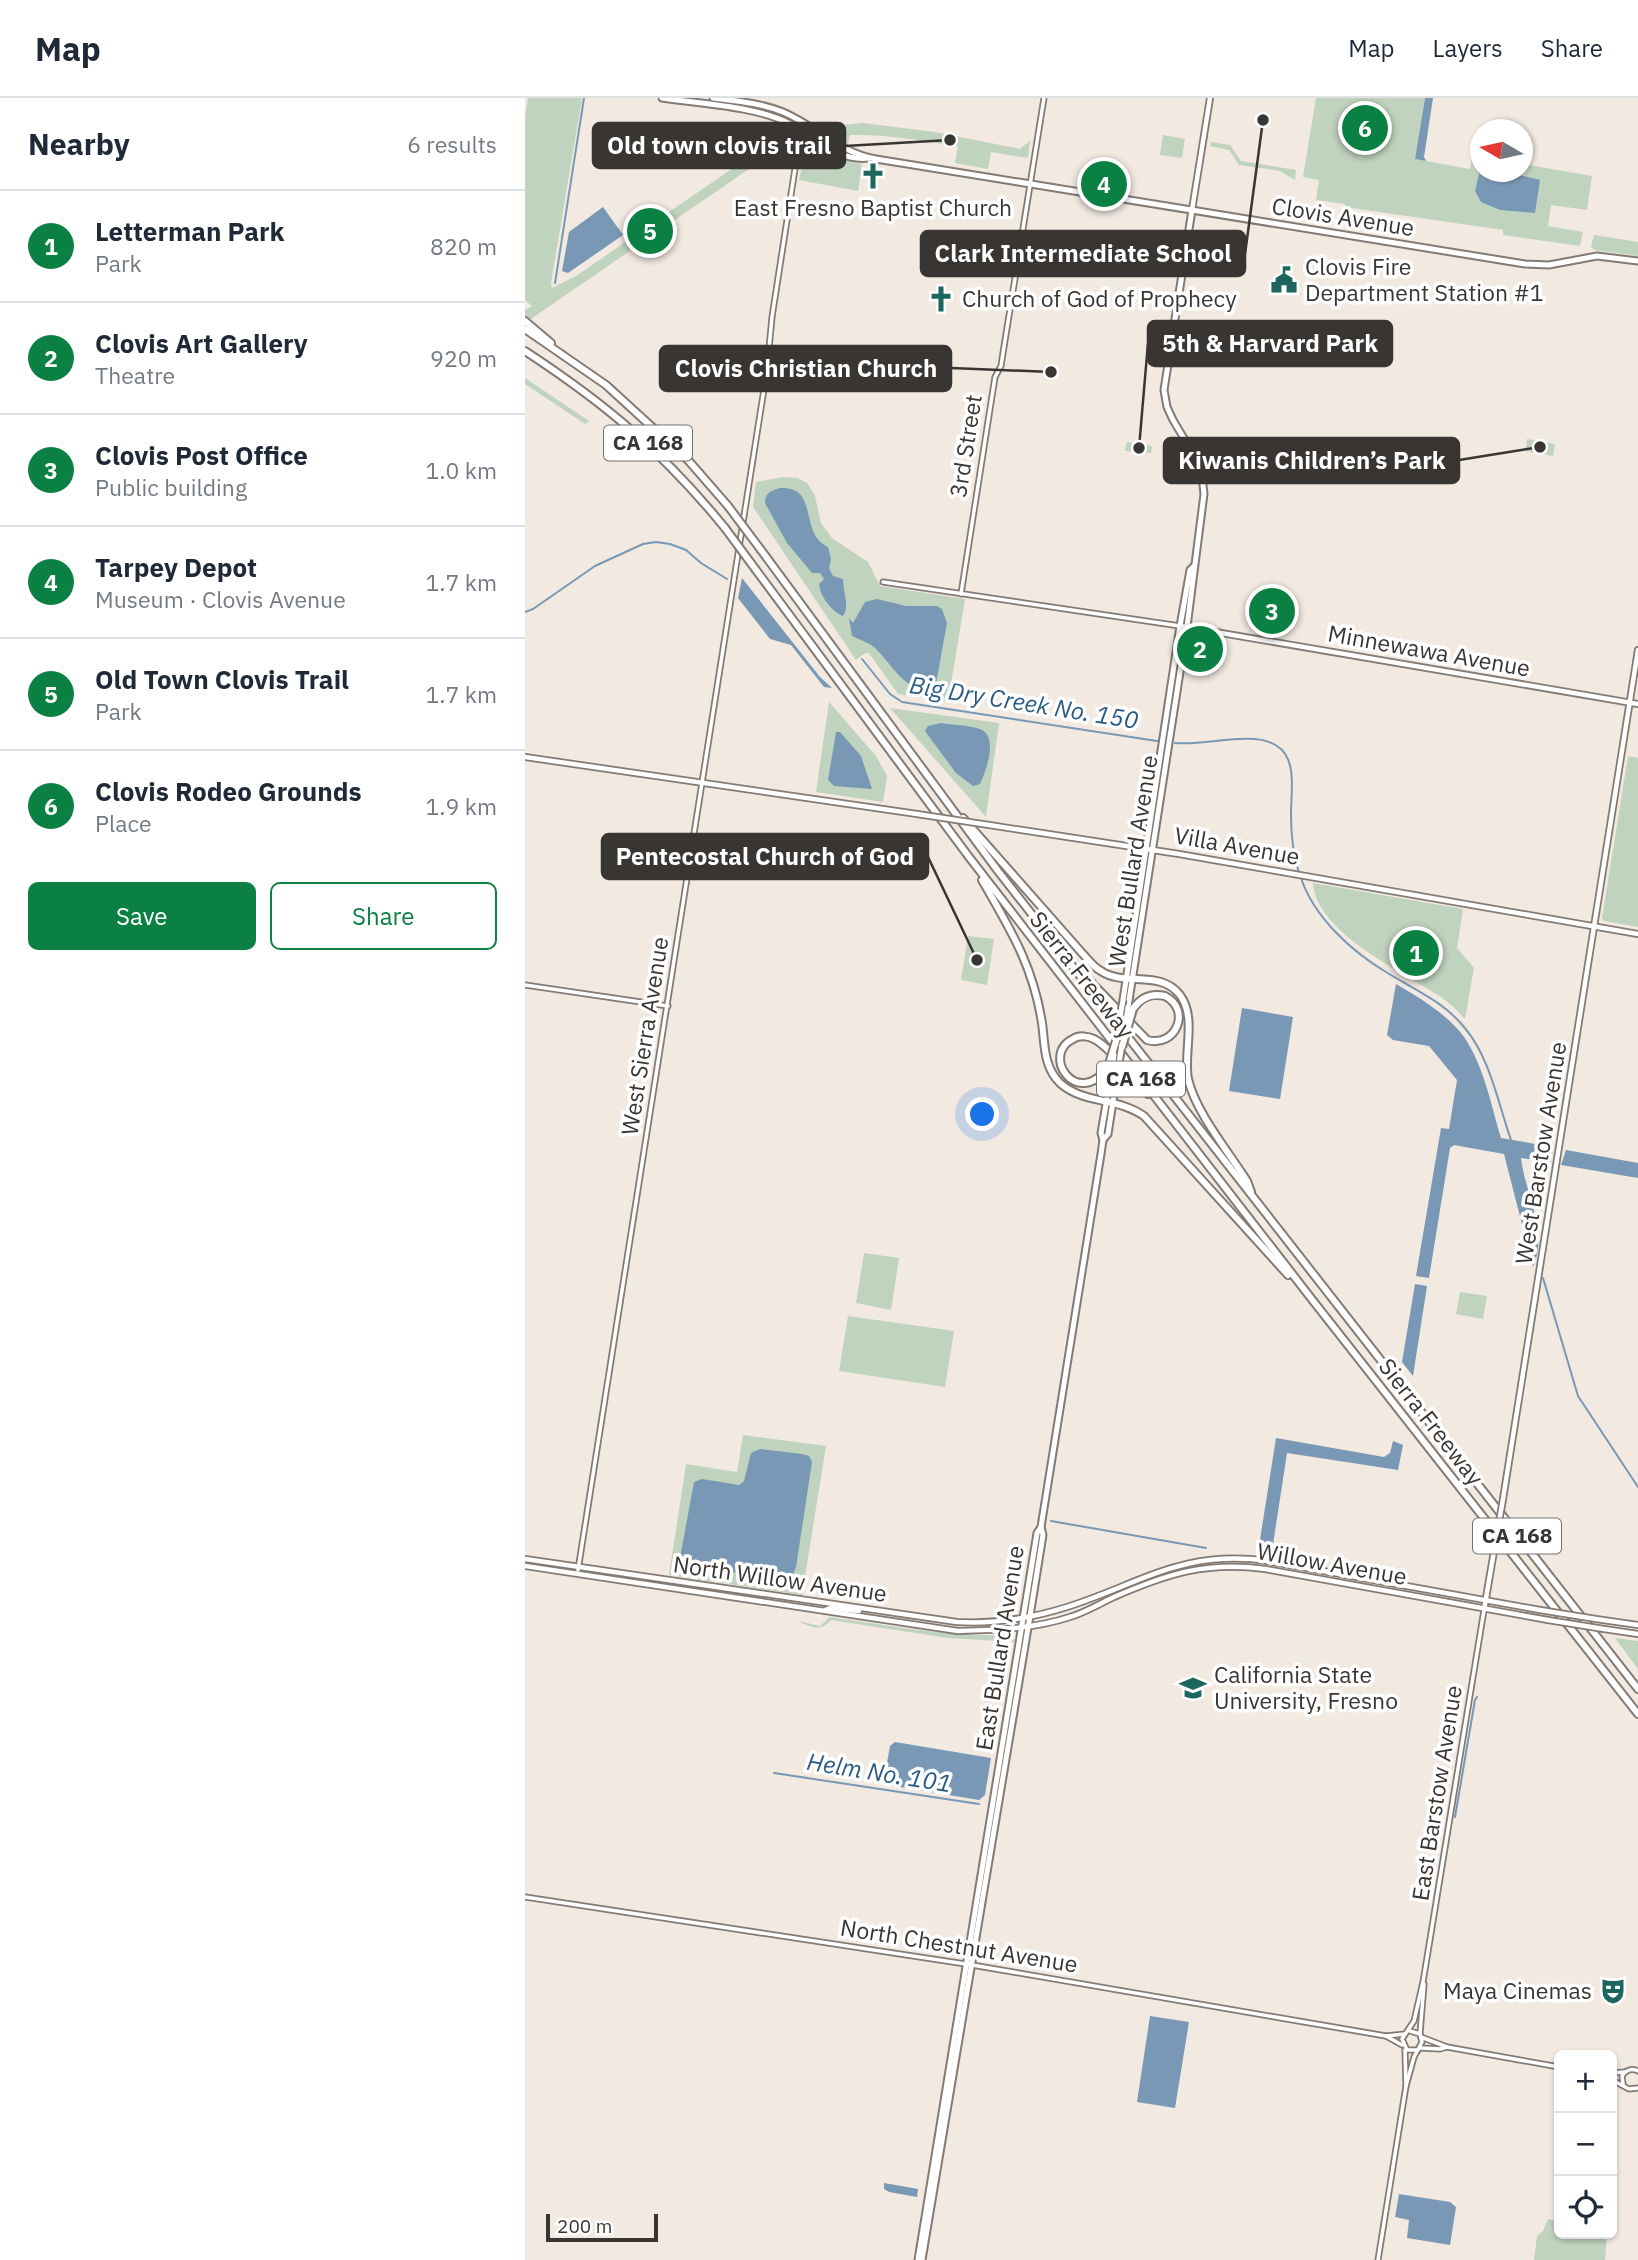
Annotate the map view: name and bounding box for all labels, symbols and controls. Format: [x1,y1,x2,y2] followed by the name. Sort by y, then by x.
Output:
[35,27,101,70] text: Map
[1348,32,1395,64] text: Map
[1433,32,1503,64] text: Layers
[1541,32,1603,64] text: Share
[1342,102,1388,154] pin: 6
[1470,119,1533,182] north arrow
[593,123,845,168] callout: Old town clovis trail
[28,124,130,163] text: Nearby
[407,129,497,159] text: 6 results
[607,129,831,161] text: Old town clovis trail
[1081,158,1127,210] pin: 4
[858,161,888,191] church icon: East Fresno Baptist Church
[1270,190,1416,242] street label: Clovis Avenue
[734,192,1012,222] place label: East Fresno Baptist Church
[627,205,673,257] pin: 5
[95,214,285,248] text: Letterman Park
[44,231,58,261] text: 1
[430,231,497,261] text: 820 m
[921,231,1245,276] callout: Clark Intermediate School
[935,237,1231,269] text: Clark Intermediate School
[95,248,142,278] text: Park
[1305,251,1544,307] place label: Clovis Fire Department Station #1
[1269,265,1299,295] public building icon: Clovis Fire Department Station #1
[962,283,1237,313] place label: Church of God of Prophecy
[926,284,956,314] church icon: Church of God of Prophecy
[1148,321,1392,366] callout: 5th & Harvard Park
[95,326,308,360] text: Clovis Art Gallery
[1162,327,1378,359] text: 5th & Harvard Park
[44,343,58,373] text: 2
[430,343,497,373] text: 920 m
[660,346,951,391] callout: Clovis Christian Church
[675,352,937,384] text: Clovis Christian Church
[95,360,175,390] text: Theatre
[942,392,988,500] street label: 3rd Street
[604,426,692,460] road number: CA 168
[95,438,308,472] text: Clovis Post Office
[1164,438,1459,483] callout: Kiwanis Children’s Park
[1178,444,1446,476] text: Kiwanis Children’s Park
[44,455,58,485] text: 3
[426,455,497,485] text: 1.0 km
[95,472,247,502] text: Public building
[95,550,257,584] text: Tarpey Depot
[44,567,58,597] text: 4
[426,567,497,597] text: 1.7 km
[95,584,346,614] text: Museum · Clovis Avenue
[1249,585,1295,637] pin: 3
[1326,617,1533,683] street label: Minnewawa Avenue
[1177,623,1223,675] pin: 2
[95,662,349,696] text: Old Town Clovis Trail
[907,668,1141,736] water label: Big Dry Creek No. 150
[44,679,58,709] text: 5
[426,679,497,709] text: 1.7 km
[95,696,142,726] text: Park
[1100,753,1164,969] street label: West Bullard Avenue
[95,774,362,808] text: Clovis Rodeo Grounds
[44,791,58,821] text: 6
[426,791,497,821] text: 1.9 km
[95,808,152,838] text: Place
[1172,819,1302,871] street label: Villa Avenue
[602,834,928,879] callout: Pentecostal Church of God
[616,840,914,872] text: Pentecostal Church of God
[28,882,256,950] button: Save
[270,882,497,950] button: Share
[1024,905,1142,1044] street label: Sierra Freeway
[1393,927,1439,979] pin: 1
[614,935,674,1137] street label: West Sierra Avenue
[1508,1040,1572,1266] street label: West Barstow Avenue
[1097,1062,1185,1096] road number: CA 168
[965,1097,999,1131] your location
[1373,1352,1491,1491] street label: Sierra Freeway
[1473,1518,1561,1554] road number: CA 168
[1255,1535,1409,1591] street label: Willow Avenue
[968,1543,1030,1752] street label: East Bullard Avenue
[671,1548,889,1608] street label: North Willow Avenue
[1214,1659,1398,1715] place label: California State University, Fresno
[1178,1673,1208,1703] school or university icon: California State University, Fresno
[1404,1683,1468,1903] street label: East Barstow Avenue
[805,1745,954,1799] water label: Helm No. 101
[838,1911,1080,1979] street label: North Chestnut Avenue
[1443,1975,1592,2005] place label: Maya Cinemas
[1598,1976,1628,2006] theatre icon: Maya Cinemas
[1554,2050,1617,2239] map controls
[1554,2050,1617,2113] button: +
[1554,2113,1617,2176] button: −
[1554,2176,1617,2239] button: locate
[546,2211,658,2243] scale bar
[557,2214,612,2238] text: 200 m

